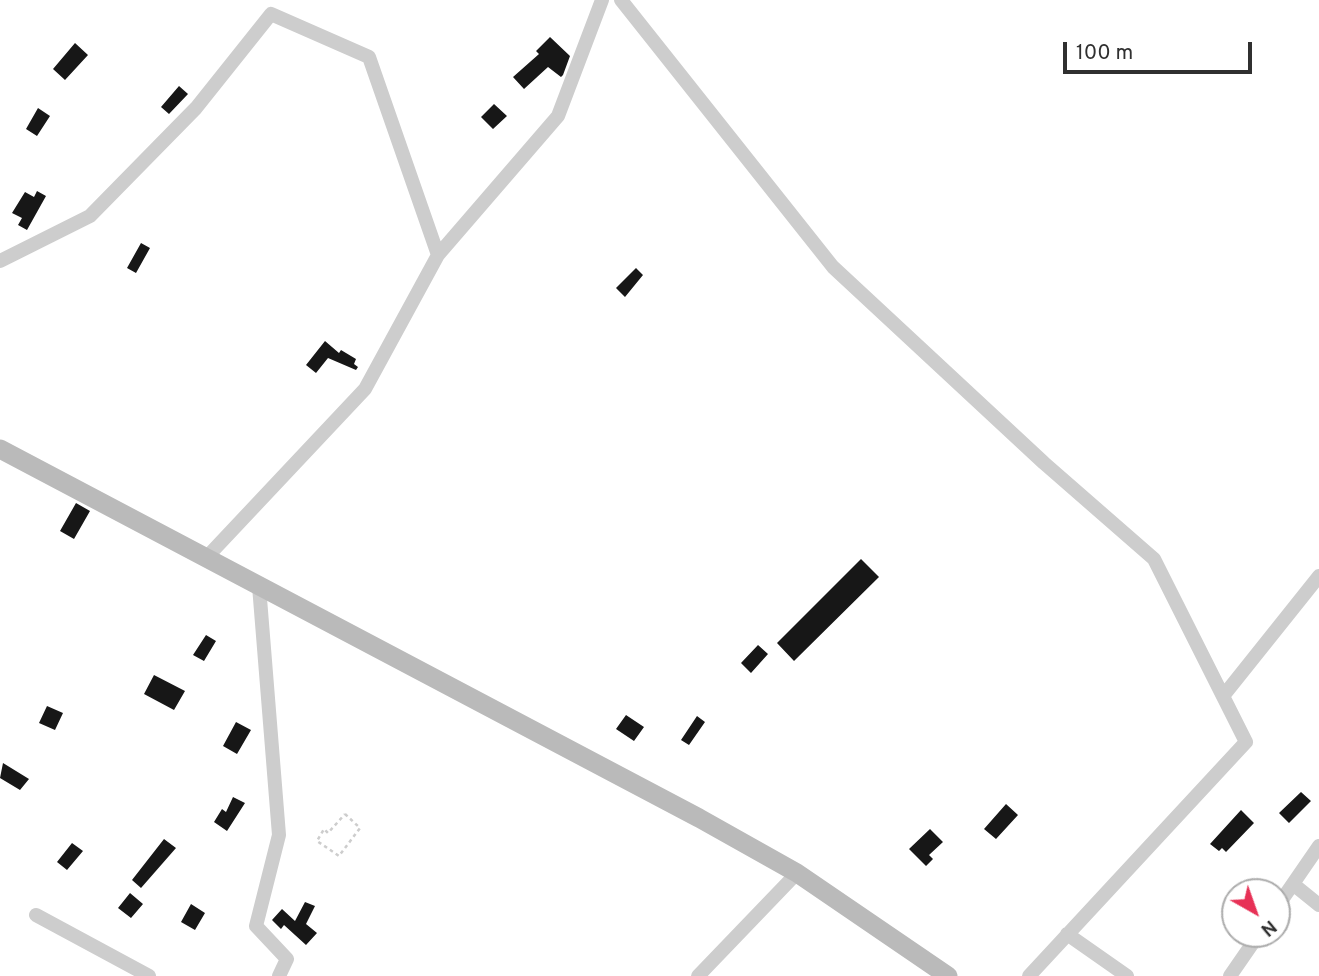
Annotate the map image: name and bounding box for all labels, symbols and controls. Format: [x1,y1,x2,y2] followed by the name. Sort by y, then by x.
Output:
[1067,28,1256,72] scale bar
[1076,40,1133,67] text: 100 m
[1221,878,1291,948] north arrow
[1255,914,1281,941] text: N

